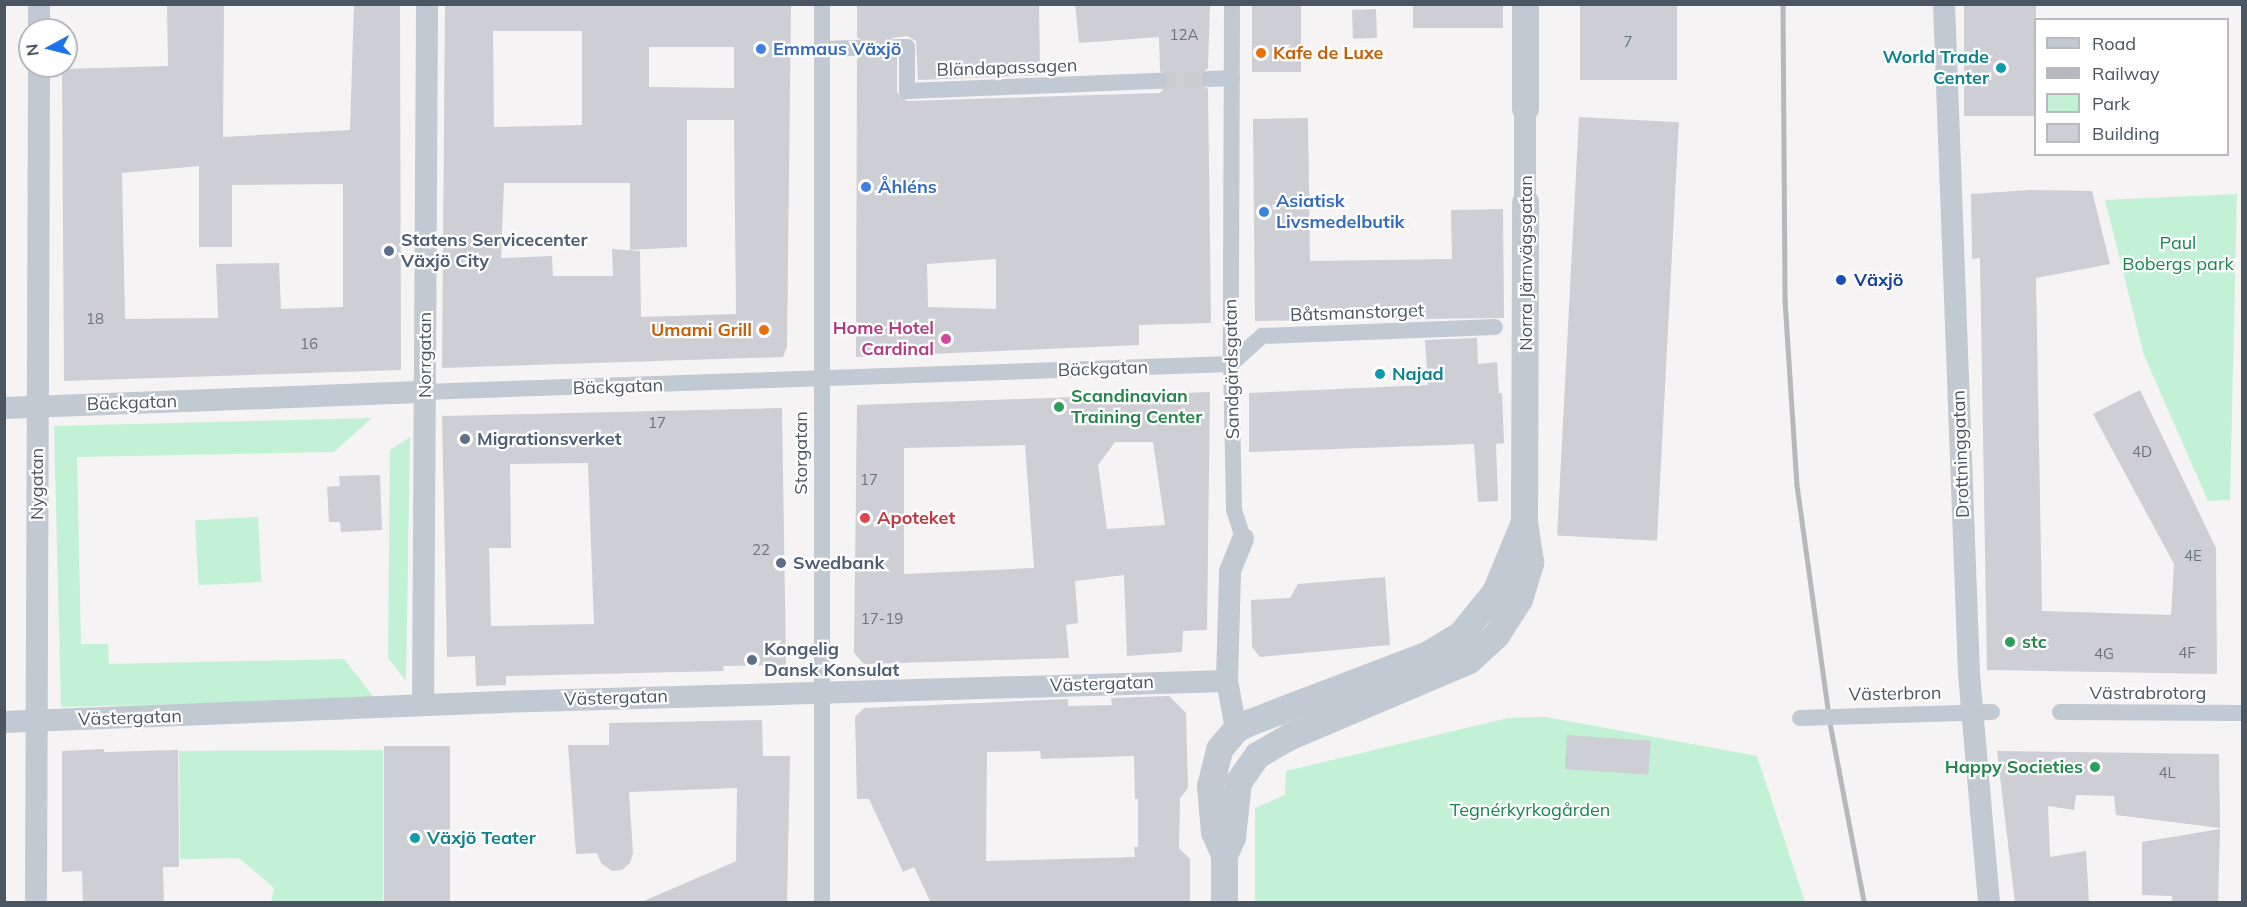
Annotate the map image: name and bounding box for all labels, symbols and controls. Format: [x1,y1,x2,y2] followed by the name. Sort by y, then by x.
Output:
[18,18,78,78] north arrow
[2034,18,2229,156] legend
[1169,26,1199,44] house number: 12A
[2092,32,2136,55] text: Road
[1624,33,1632,51] house number: 7
[773,38,901,60] place label: Emmaus Växjö
[754,42,768,56] marker: Emmaus Växjö
[1273,42,1383,64] place label: Kafe de Luxe
[21,43,43,57] text: N
[1254,46,1268,60] marker: Kafe de Luxe
[1883,47,1989,90] place label: World Trade Center
[936,55,1078,81] street label: Bländapassagen
[1994,61,2008,75] marker: World Trade Center
[2092,62,2160,85] text: Railway
[2092,92,2130,115] text: Park
[2092,122,2160,145] text: Building
[1515,175,1537,351] street label: Norra Järnvägsgatan
[878,176,937,198] place label: Åhléns
[859,180,873,194] marker: Åhléns
[1276,191,1405,234] place label: Asiatisk Livsmedelbutik
[1257,205,1271,219] marker: Asiatisk Livsmedelbutik
[401,230,588,272] place label: Statens Servicecenter Växjö City
[2122,233,2234,276] park label: Paul Bobergs park
[382,244,396,258] marker: Statens Servicecenter Växjö City
[1854,269,1903,291] place label: Växjö
[1832,271,1850,289] marker: Växjö
[1220,299,1244,439] street label: Sandgärdsgatan
[1290,300,1424,326] street label: Båtsmanstorget
[86,310,104,328] house number: 18
[414,312,436,398] street label: Norrgatan
[833,318,934,360] place label: Home Hotel Cardinal
[651,319,752,341] place label: Umami Grill
[757,323,771,337] marker: Umami Grill
[939,332,953,346] marker: Home Hotel Cardinal
[300,335,318,353] house number: 16
[1058,357,1148,381] street label: Bäckgatan
[1392,363,1444,385] place label: Najad
[1373,367,1387,381] marker: Najad
[573,375,663,399] street label: Bäckgatan
[1071,386,1202,428] place label: Scandinavian Training Center
[1948,390,1974,518] street label: Drottninggatan
[87,391,177,415] street label: Bäckgatan
[1052,400,1066,414] marker: Scandinavian Training Center
[790,411,812,495] street label: Storgatan
[648,414,666,432] house number: 17
[477,428,622,450] place label: Migrationsverket
[458,432,472,446] marker: Migrationsverket
[2132,443,2152,461] house number: 4D
[26,448,48,520] street label: Nygatan
[860,471,878,489] house number: 17
[877,507,955,529] place label: Apoteket
[858,511,872,525] marker: Apoteket
[752,541,770,559] house number: 22
[2184,547,2202,565] house number: 4E
[793,552,884,574] place label: Swedbank
[774,556,788,570] marker: Swedbank
[861,610,903,628] house number: 17-19
[2022,631,2047,653] place label: stc
[2003,635,2017,649] marker: stc
[764,639,899,682] place label: Kongelig Dansk Konsulat
[2178,644,2196,662] house number: 4F
[2094,645,2114,663] house number: 4G
[745,653,759,667] marker: Kongelig Dansk Konsulat
[1050,671,1154,697] street label: Västergatan
[1848,682,1942,706] street label: Västerbron
[2090,682,2206,704] street label: Västrabrotorg
[564,685,668,711] street label: Västergatan
[78,705,182,731] street label: Västergatan
[1945,756,2083,778] place label: Happy Societies
[2088,760,2102,774] marker: Happy Societies
[2158,764,2176,782] house number: 4L
[1450,799,1610,821] park label: Tegnérkyrkogården
[427,827,536,849] place label: Växjö Teater
[408,831,422,845] marker: Växjö Teater

